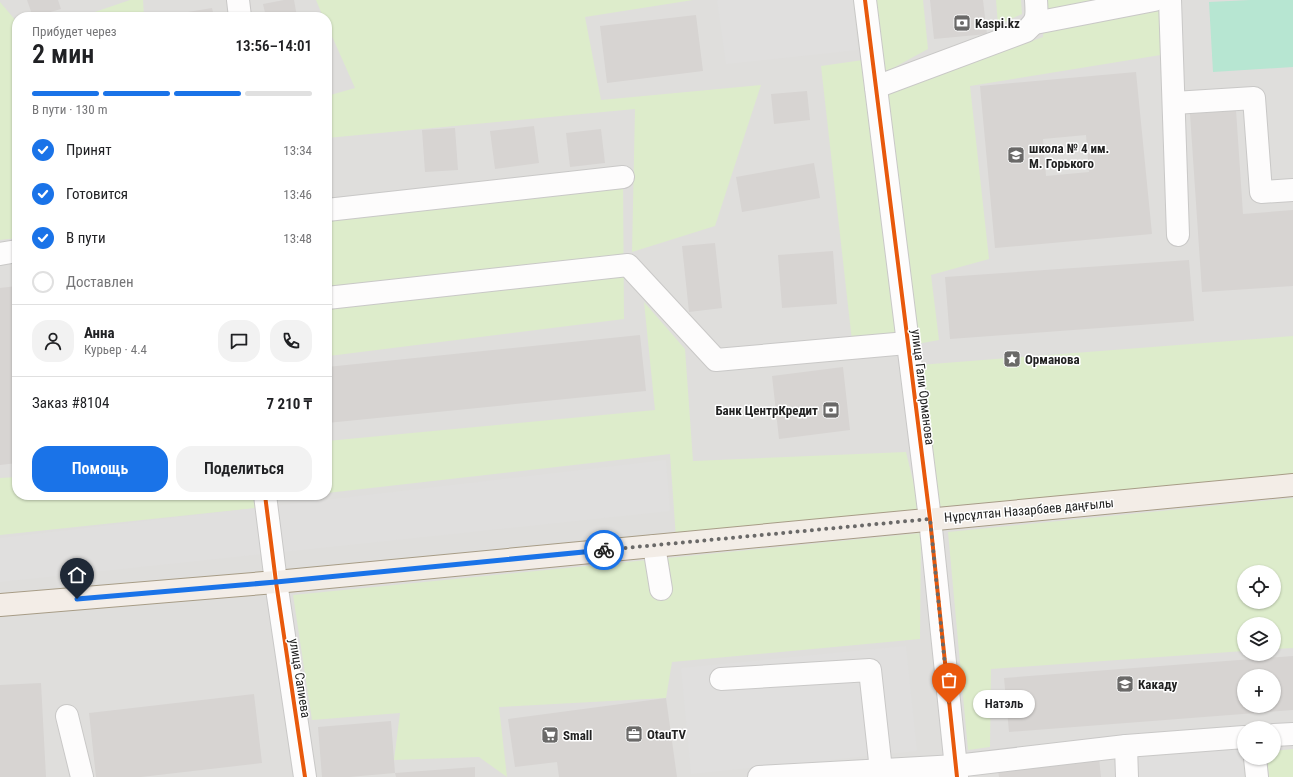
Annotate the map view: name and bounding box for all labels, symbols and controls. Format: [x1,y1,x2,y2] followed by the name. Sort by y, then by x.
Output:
[952,13,972,33] bank icon: Kaspi.kz
[975,16,1020,31] place label: Kaspi.kz
[32,24,117,39] text: Прибудет через
[235,37,312,55] text: 13:56–14:01
[32,39,94,69] text: 2 мин
[32,102,107,117] text: В пути · 130 m
[32,139,54,161] icon: check
[66,141,112,159] text: Принят
[1029,141,1109,171] place label: школа № 4 им. М. Горького
[283,143,312,158] text: 13:34
[1006,145,1026,165] school or university icon: школа № 4 им. М. Горького
[32,183,54,205] icon: check
[66,185,128,203] text: Готовится
[283,187,312,202] text: 13:46
[32,227,54,249] icon: check
[66,229,106,247] text: В пути
[283,231,312,246] text: 13:48
[66,273,134,291] text: Доставлен
[32,320,74,362] button: person
[218,320,260,362] button: chat
[270,320,312,362] button: phone
[84,324,115,342] text: Анна
[908,328,938,446] street label: улица Гали Орманова
[84,342,147,357] text: Курьер · 4.4
[1002,349,1022,369] place icon: Орманова
[1025,352,1080,367] place label: Орманова
[32,394,109,412] text: Заказ #8104
[267,395,312,413] text: 7 210 ₸
[821,400,841,420] bank icon: Банк ЦентрКредит
[715,403,818,418] place label: Банк ЦентрКредит
[32,446,168,492] button: Помощь
[176,446,312,492] button: Поделиться
[944,495,1114,525] street label: Нұрсұлтан Назарбаев даңғылы
[584,530,624,570] courier
[593,539,615,561] icon: bike
[60,558,94,599] pin
[66,564,88,586] icon: home
[1237,565,1281,765] map controls
[1237,565,1281,609] button: locate
[1237,617,1281,661] button: layers
[286,637,314,719] street label: улица Сапиева
[932,663,966,704] pin
[938,669,960,691] icon: bag
[1237,669,1281,713] button: +
[1115,674,1135,694] school or university icon: Какаду
[1138,677,1177,692] place label: Какаду
[973,690,1035,718] callout: Натэль
[985,696,1023,711] text: Натэль
[1237,721,1281,765] button: −
[624,724,644,744] office icon: OtauTV
[540,725,560,745] supermarket icon: Small
[647,727,687,742] place label: OtauTV
[563,728,592,743] place label: Small

